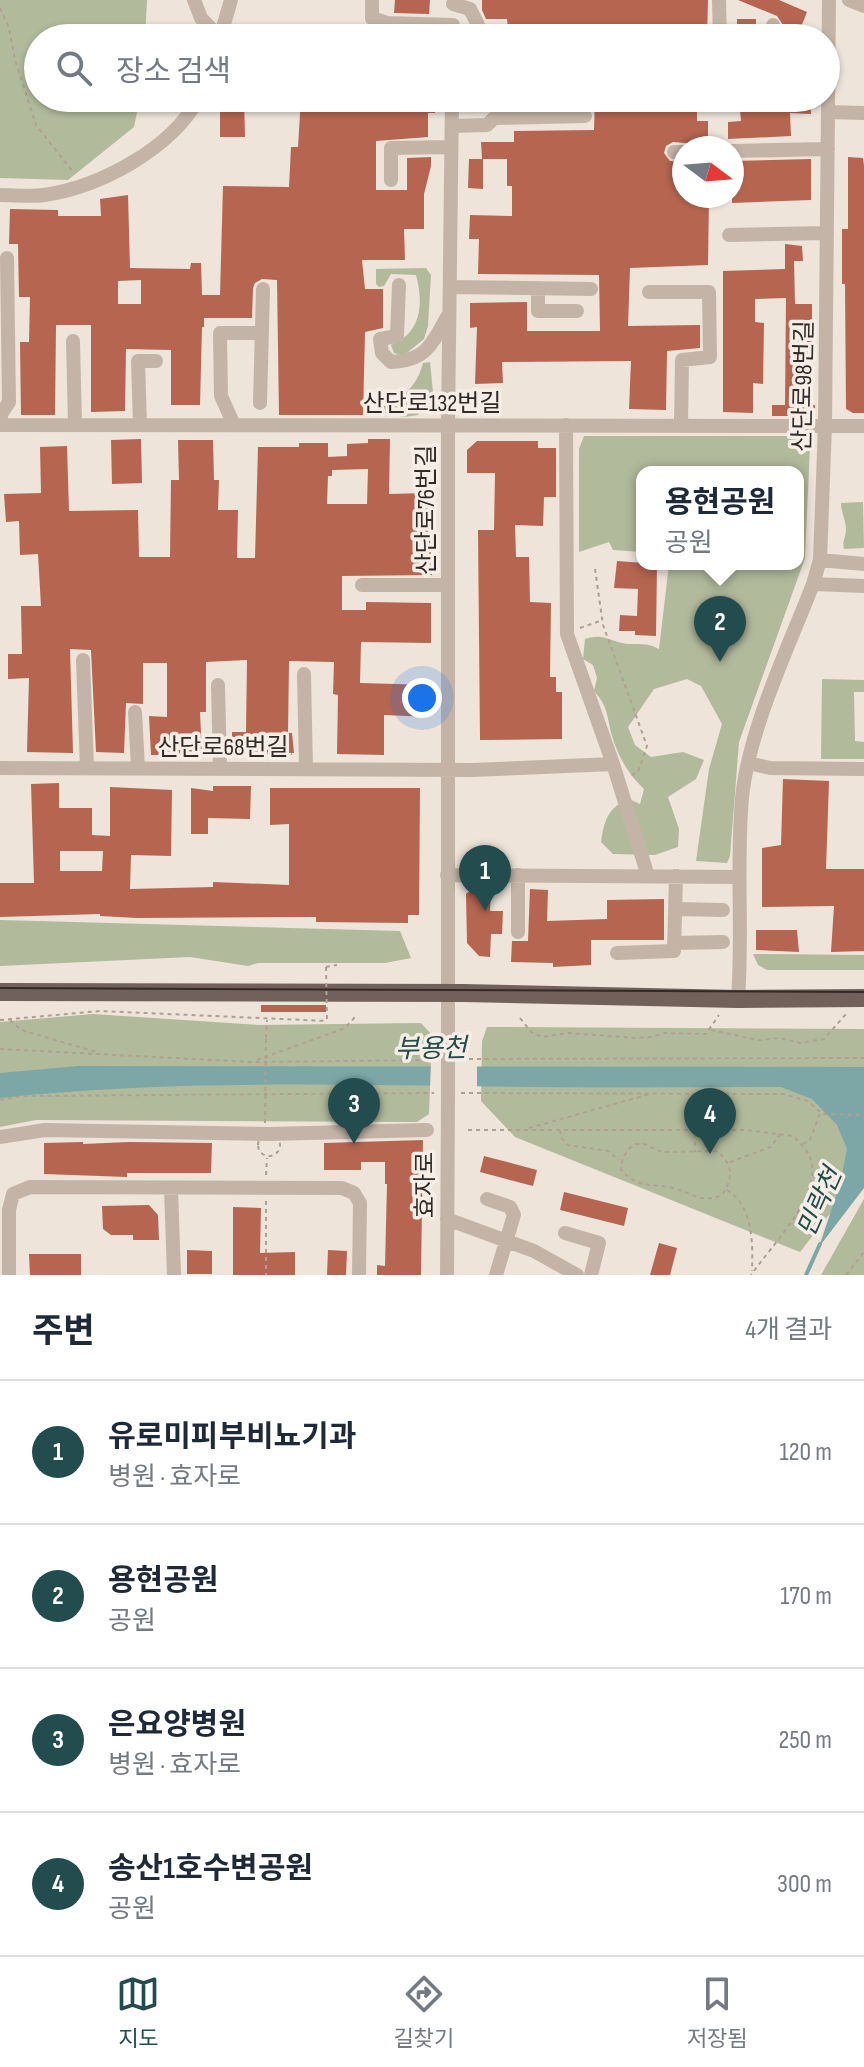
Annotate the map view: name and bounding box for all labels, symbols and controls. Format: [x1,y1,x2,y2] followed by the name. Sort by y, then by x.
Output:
[24,24,840,112] search box
[52,46,96,90] icon: search
[116,54,231,90] text: 장소 검색
[672,136,744,208] north arrow
[788,320,819,452] street label: 산단로98번길
[363,389,501,418] street label: 산단로132번길
[412,445,441,575] street label: 산단로76번길
[636,466,804,570] popup
[665,485,775,521] text: 용현공원
[665,528,713,559] text: 공원
[694,596,746,662] pin: 2
[402,678,442,718] your location
[157,733,289,762] street label: 산단로68번길
[459,845,511,911] pin: 1
[395,1033,470,1066] water label: 부용천
[328,1078,380,1144] pin: 3
[684,1088,736,1154] pin: 4
[411,1152,440,1218] street label: 효자로
[792,1161,850,1242] water label: 민락천
[32,1311,95,1352] text: 주변
[745,1315,832,1346] text: 4개 결과
[108,1419,356,1455] text: 유로미피부비뇨기과
[53,1437,63,1468] text: 1
[779,1437,832,1468] text: 120 m
[108,1462,241,1493] text: 병원 · 효자로
[108,1563,218,1599] text: 용현공원
[52,1581,64,1612] text: 2
[780,1581,832,1612] text: 170 m
[108,1606,156,1637] text: 공원
[108,1707,246,1743] text: 은요양병원
[52,1725,64,1756] text: 3
[778,1725,832,1756] text: 250 m
[108,1750,241,1781] text: 병원 · 효자로
[108,1851,313,1887] text: 송산1호수변공원
[52,1869,64,1900] text: 4
[777,1869,832,1900] text: 300 m
[108,1894,156,1925] text: 공원
[116,1972,160,2053] tab: 지도
[393,1972,454,2053] tab: 길찾기
[687,1972,748,2053] tab: 저장됨

